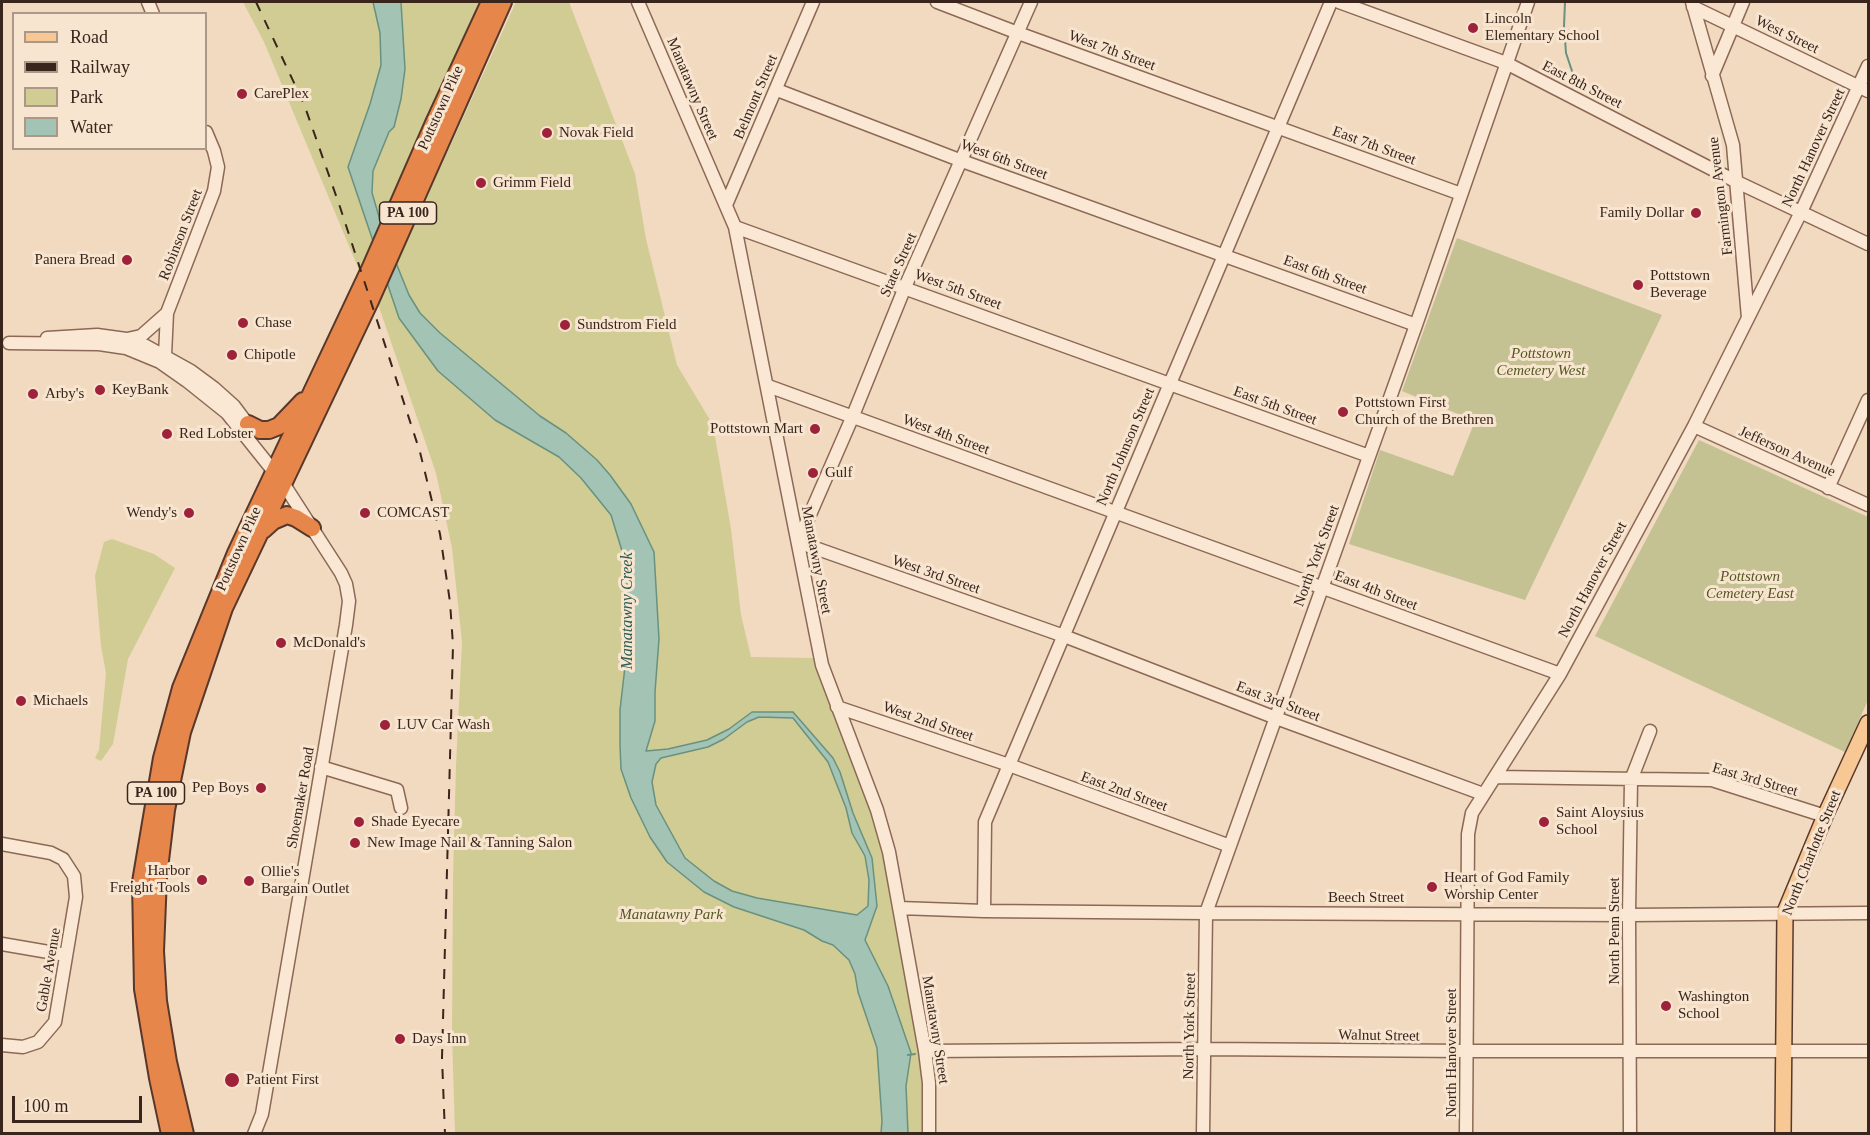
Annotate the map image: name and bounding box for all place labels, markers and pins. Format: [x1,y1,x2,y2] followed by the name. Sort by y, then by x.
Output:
[1485,10,1600,45] place label: Lincoln Elementary School
[1466,21,1480,35] marker: Lincoln Elementary School
[254,85,309,103] place label: CarePlex
[235,87,249,101] marker: CarePlex
[559,124,634,142] place label: Novak Field
[540,126,554,140] marker: Novak Field
[493,174,571,192] place label: Grimm Field
[474,176,488,190] marker: Grimm Field
[1599,204,1684,222] place label: Family Dollar
[1689,206,1703,220] marker: Family Dollar
[35,251,115,269] place label: Panera Bread
[120,253,134,267] marker: Panera Bread
[1650,267,1710,302] place label: Pottstown Beverage
[1631,278,1645,292] marker: Pottstown Beverage
[255,314,292,332] place label: Chase
[236,316,250,330] marker: Chase
[577,316,677,334] place label: Sundstrom Field
[558,318,572,332] marker: Sundstrom Field
[244,346,296,364] place label: Chipotle
[225,348,239,362] marker: Chipotle
[112,381,169,399] place label: KeyBank
[93,383,107,397] marker: KeyBank
[45,385,84,403] place label: Arby's
[26,387,40,401] marker: Arby's
[1355,394,1494,429] place label: Pottstown First Church of the Brethren
[1336,405,1350,419] marker: Pottstown First Church of the Brethren
[710,420,803,438] place label: Pottstown Mart
[808,422,822,436] marker: Pottstown Mart
[179,425,253,443] place label: Red Lobster
[160,427,174,441] marker: Red Lobster
[825,464,852,482] place label: Gulf
[806,466,820,480] marker: Gulf
[126,504,177,522] place label: Wendy's
[377,504,450,522] place label: COMCAST
[182,506,196,520] marker: Wendy's
[358,506,372,520] marker: COMCAST
[293,634,366,652] place label: McDonald's
[274,636,288,650] marker: McDonald's
[33,692,88,710] place label: Michaels
[14,694,28,708] marker: Michaels
[397,716,490,734] place label: LUV Car Wash
[378,718,392,732] marker: LUV Car Wash
[192,779,249,797] place label: Pep Boys
[254,781,268,795] marker: Pep Boys
[1556,804,1644,839] place label: Saint Aloysius School
[371,813,460,831] place label: Shade Eyecare
[352,815,366,829] marker: Shade Eyecare
[1537,815,1551,829] marker: Saint Aloysius School
[367,834,572,852] place label: New Image Nail & Tanning Salon
[348,836,362,850] marker: New Image Nail & Tanning Salon
[110,862,190,897] place label: Harbor Freight Tools
[261,863,349,898] place label: Ollie's Bargain Outlet
[1444,869,1569,904] place label: Heart of God Family Worship Center
[195,873,209,887] marker: Harbor Freight Tools
[242,874,256,888] marker: Ollie's Bargain Outlet
[1425,880,1439,894] marker: Heart of God Family Worship Center
[1678,988,1749,1023] place label: Washington School
[1659,999,1673,1013] marker: Washington School
[412,1030,467,1048] place label: Days Inn
[393,1032,407,1046] marker: Days Inn
[223,1071,241,1089] marker: Patient First
[246,1071,319,1089] place label: Patient First

